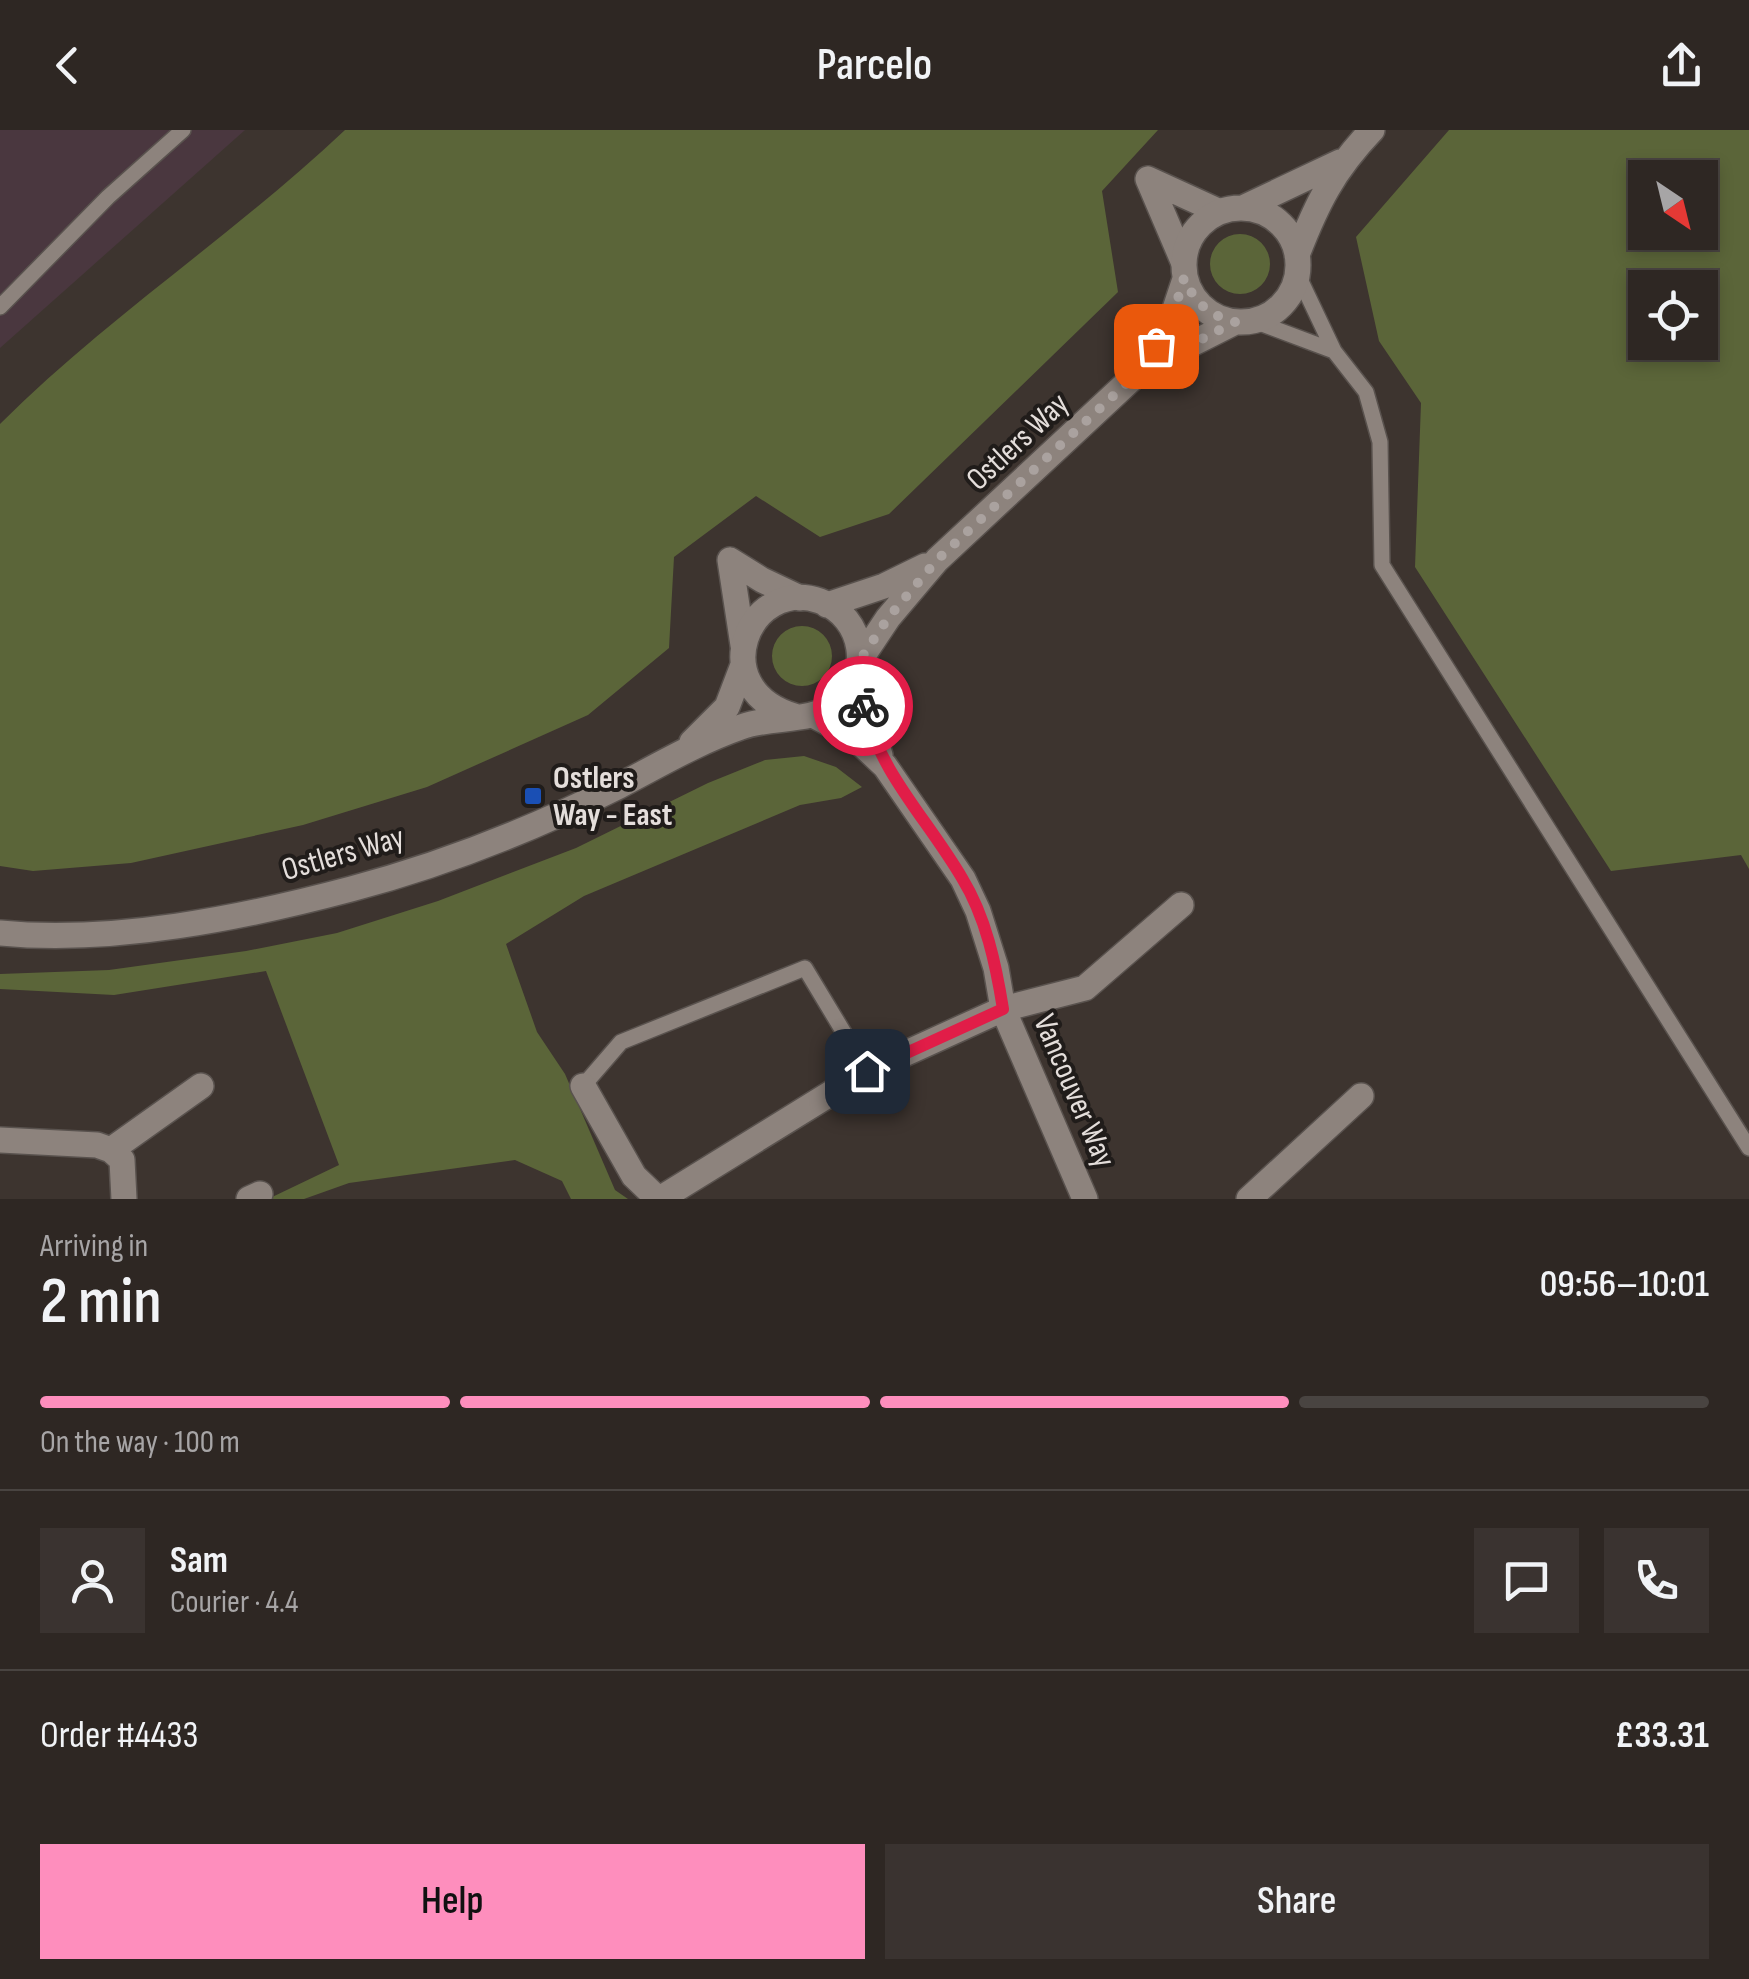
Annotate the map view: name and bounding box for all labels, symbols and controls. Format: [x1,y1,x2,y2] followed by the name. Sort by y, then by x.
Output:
[40,38,95,93] icon: back
[817,38,932,93] text: Parcelo
[1654,38,1709,93] icon: share
[1628,160,1718,250] north arrow
[1628,160,1718,360] map controls
[1628,270,1718,360] button: locate
[1114,304,1199,389] pin
[1129,319,1184,374] icon: bag
[959,385,1077,499] street label: Ostlers Way
[813,656,913,756] courier
[836,679,891,734] icon: bike
[553,759,672,835] place label: Ostlers Way - East
[522,785,544,807] marker: Ostlers Way - East
[277,818,409,890] street label: Ostlers Way
[1024,1009,1124,1173] street label: Vancouver Way
[825,1029,910,1114] pin
[840,1044,895,1099] icon: home
[40,1227,148,1266] text: Arriving in
[1540,1262,1709,1307] text: 09:56–10:01
[40,1264,162,1342] text: 2 min
[40,1423,240,1462] text: On the way · 100 m
[40,1528,145,1633] button: person
[1474,1528,1579,1633] button: chat
[1604,1528,1709,1633] button: phone
[170,1538,228,1583] text: Sam
[170,1583,298,1622] text: Courier · 4.4
[40,1713,198,1758] text: Order #4433
[1615,1713,1709,1758] text: £33.31
[40,1844,865,1959] button: Help
[885,1844,1709,1959] button: Share

